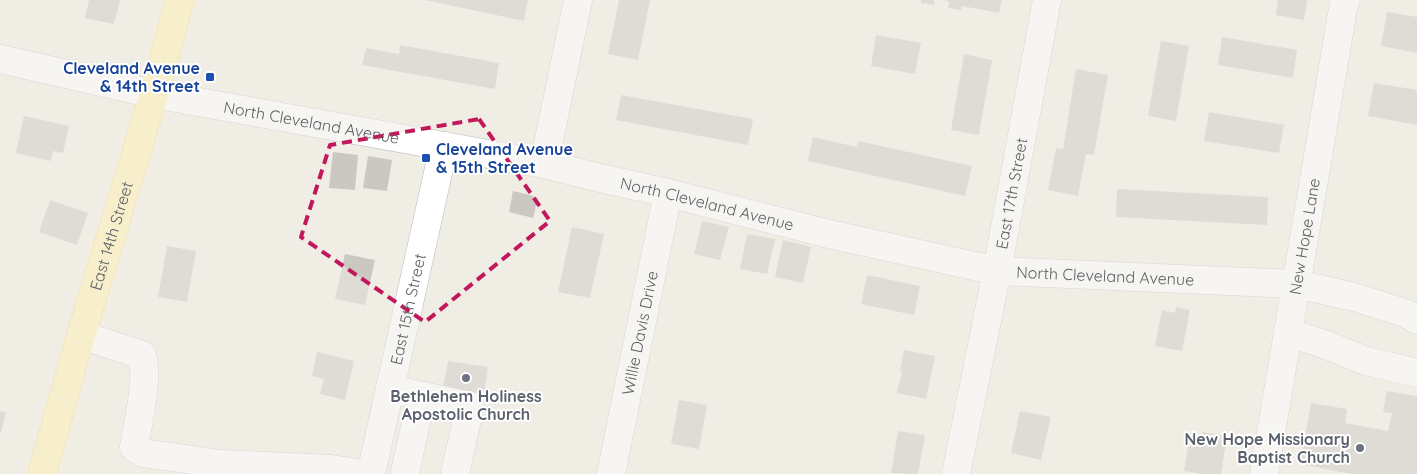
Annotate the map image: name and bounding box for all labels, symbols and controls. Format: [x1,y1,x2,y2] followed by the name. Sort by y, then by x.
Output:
[63,58,200,96] place label: Cleveland Avenue & 14th Street
[204,71,216,83] marker: Cleveland Avenue & 14th Street
[222,97,401,148] street label: North Cleveland Avenue
[991,136,1031,251] street label: East 17th Street
[436,139,573,177] place label: Cleveland Avenue & 15th Street
[420,152,432,164] marker: Cleveland Avenue & 15th Street
[618,173,796,235] street label: North Cleveland Avenue
[1285,177,1324,296] street label: New Hope Lane
[85,179,137,293] street label: East 14th Street
[386,251,430,367] street label: East 15th Street
[1016,262,1195,290] street label: North Cleveland Avenue
[617,269,662,397] street label: Willie Davis Drive
[460,372,472,384] marker: Bethlehem Holiness Apostolic Church
[390,386,542,424] place label: Bethlehem Holiness Apostolic Church
[1185,429,1350,467] place label: New Hope Missionary Baptist Church
[1354,442,1366,454] marker: New Hope Missionary Baptist Church

